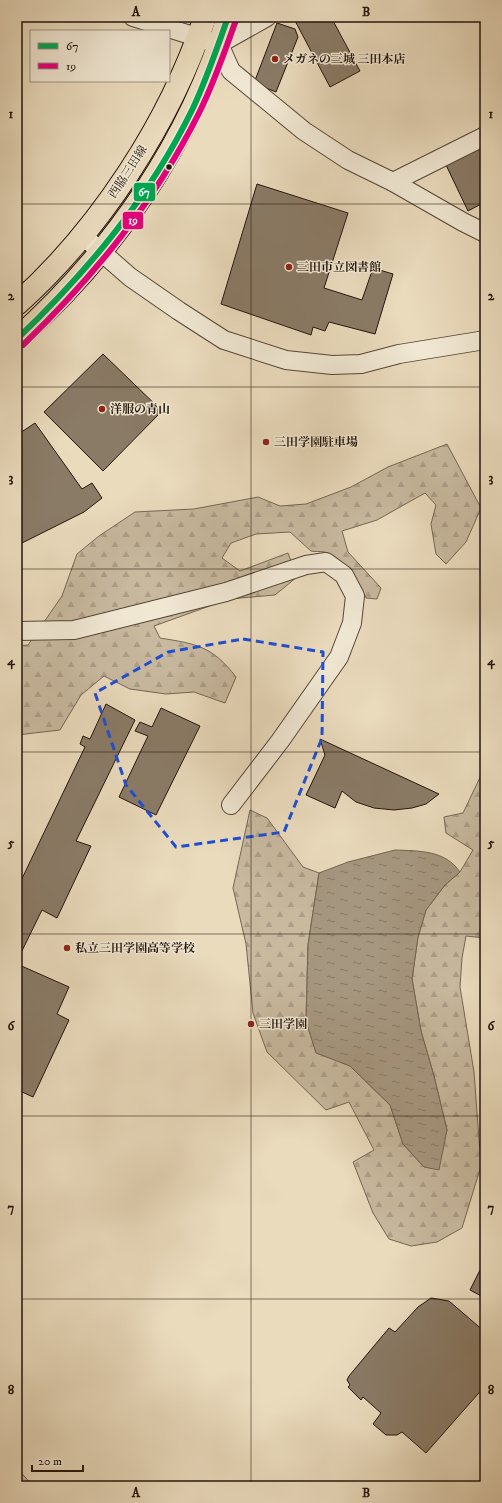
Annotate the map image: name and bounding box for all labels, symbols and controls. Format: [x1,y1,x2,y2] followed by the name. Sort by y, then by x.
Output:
[131,4,141,20] text: A
[362,4,370,20] text: B
[30,30,170,82] legend
[66,39,79,54] text: 67
[283,52,406,67] place label: メガネの三城 三田本店
[270,54,280,64] marker: メガネの三城 三田本店
[66,59,76,74] text: 19
[9,106,14,122] text: 1
[489,106,494,122] text: 1
[105,143,151,201] street label: 西脇三田線
[164,162,174,172] unlabelled marker
[133,182,156,202] line badge: 67
[138,186,150,200] text: 67
[122,211,144,230] line badge: 19
[128,214,138,228] text: 19
[297,260,381,275] place label: 三田市立図書館
[284,262,294,272] marker: 三田市立図書館
[8,288,15,304] text: 2
[488,288,495,304] text: 2
[110,402,170,417] place label: 洋服の青山
[97,404,107,414] marker: 洋服の青山
[274,435,358,450] place label: 三田学園駐車場
[261,437,271,447] marker: 三田学園駐車場
[9,470,14,486] text: 3
[489,470,494,486] text: 3
[6,653,15,670] text: 4
[486,653,495,670] text: 4
[7,835,15,851] text: 5
[487,835,495,851] text: 5
[75,941,195,956] place label: 私立三田学園高等学校
[62,943,72,953] marker: 私立三田学園高等学校
[259,1017,307,1032] place label: 三田学園
[8,1018,16,1034] text: 6
[488,1018,496,1034] text: 6
[246,1019,256,1029] marker: 三田学園
[8,1200,15,1216] text: 7
[488,1200,495,1216] text: 7
[8,1382,15,1398] text: 8
[488,1382,495,1398] text: 8
[32,1447,83,1473] scale bar
[38,1454,62,1469] text: 20 m
[131,1485,141,1501] text: A
[362,1485,370,1501] text: B

